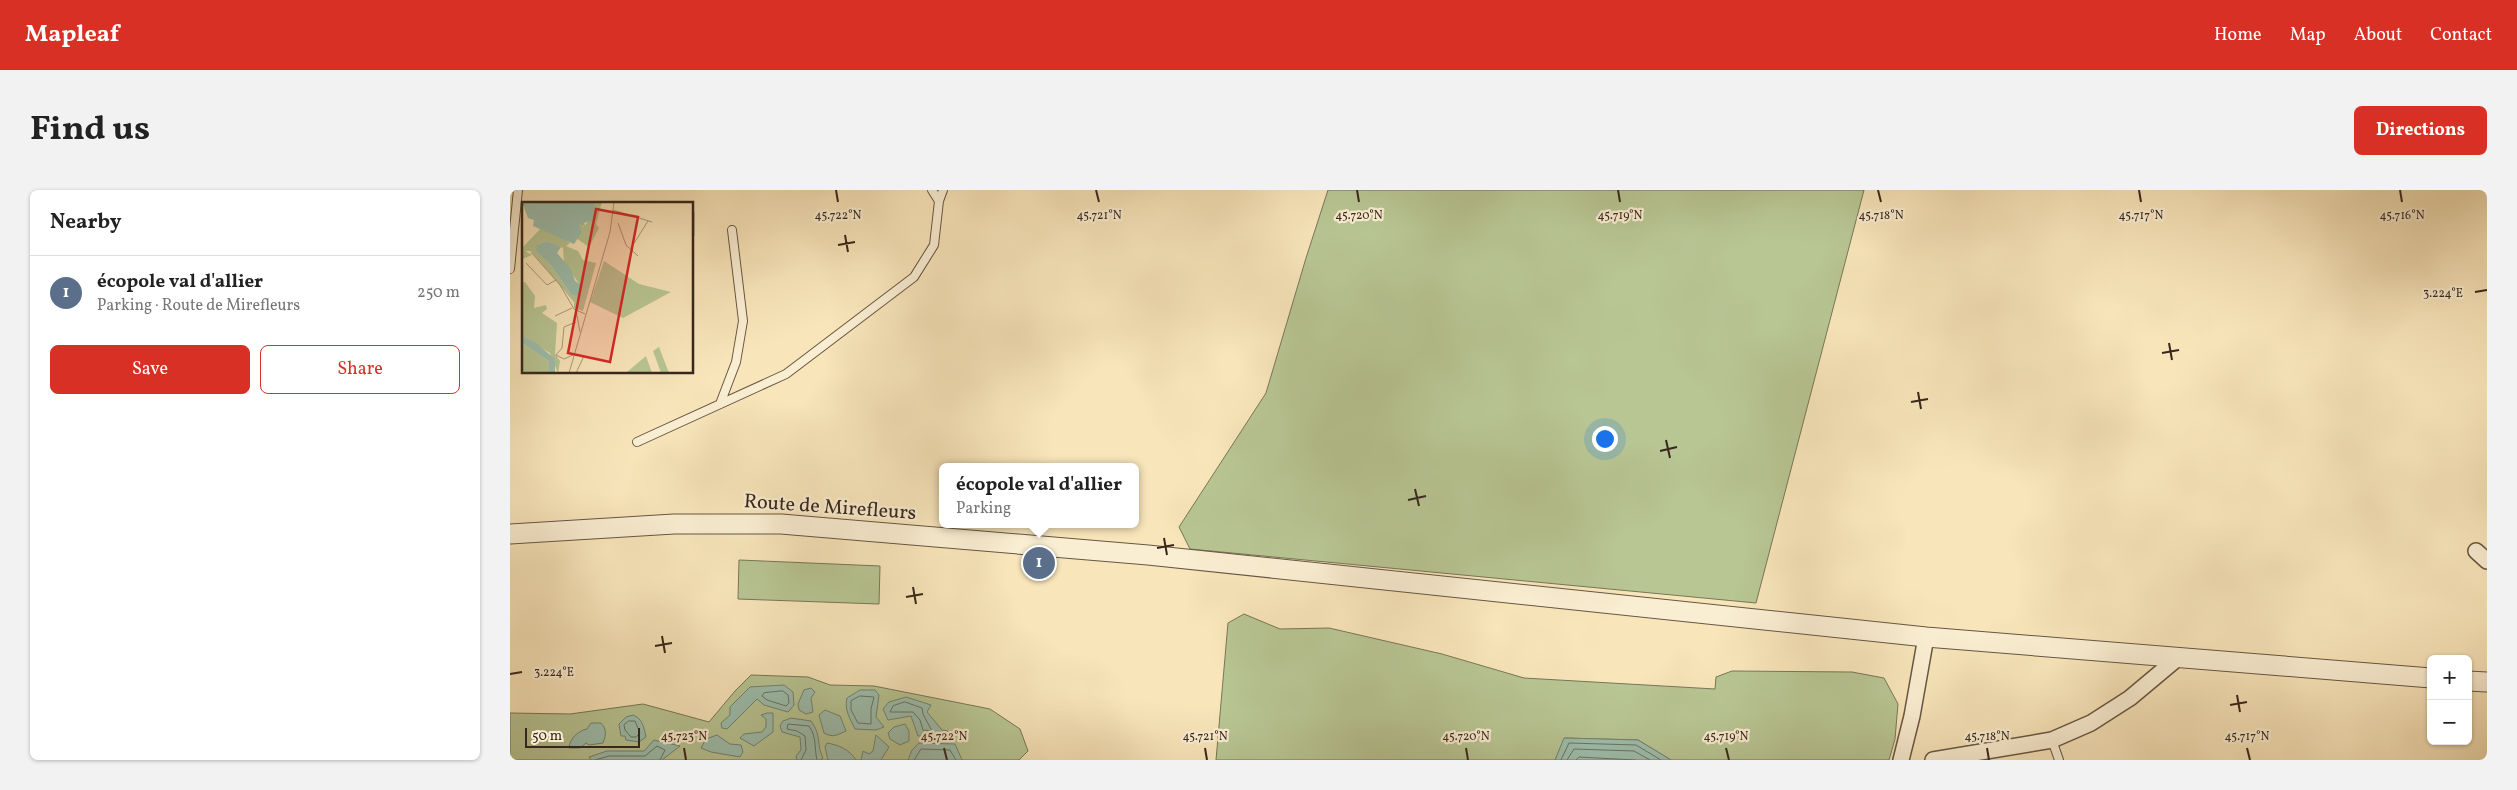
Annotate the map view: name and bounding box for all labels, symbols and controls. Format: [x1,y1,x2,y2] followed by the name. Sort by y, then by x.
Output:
[25,18,119,52] text: Mapleaf
[2214,23,2262,48] text: Home
[2290,23,2326,48] text: Map
[2354,23,2402,48] text: About
[2430,23,2492,48] text: Contact
[30,106,150,154] text: Find us
[2354,106,2487,155] button: Directions
[522,202,694,374] inset map
[50,208,121,237] text: Nearby
[815,208,861,224] text: 45.722°N
[1076,208,1122,224] text: 45.721°N
[1335,208,1383,224] text: 45.720°N
[1597,208,1643,224] text: 45.719°N
[1858,208,1904,224] text: 45.718°N
[2119,208,2164,224] text: 45.717°N
[2379,208,2425,224] text: 45.716°N
[97,269,263,295] text: écopole val d'allier
[63,282,69,304] text: 1
[417,282,460,304] text: 250 m
[2423,286,2463,302] text: 3.224°E
[97,295,300,317] text: Parking · Route de Mirefleurs
[50,345,250,394] button: Save
[260,345,460,394] button: Share
[1592,426,1618,452] your location
[939,463,1139,528] popup
[956,472,1122,498] text: écopole val d'allier
[743,488,917,528] street label: Route de Mirefleurs
[956,498,1011,520] text: Parking
[1023,544,1055,582] pin: 1
[2427,655,2472,745] map controls
[2427,655,2472,700] button: +
[534,665,574,681] text: 3.224°E
[2427,700,2472,745] button: −
[525,725,640,748] scale bar
[532,727,562,746] text: 50 m
[661,729,707,745] text: 45.723°N
[921,729,967,745] text: 45.722°N
[1182,729,1228,745] text: 45.721°N
[1442,729,1490,745] text: 45.720°N
[1703,729,1749,745] text: 45.719°N
[1964,729,2010,745] text: 45.718°N
[2225,729,2270,745] text: 45.717°N

